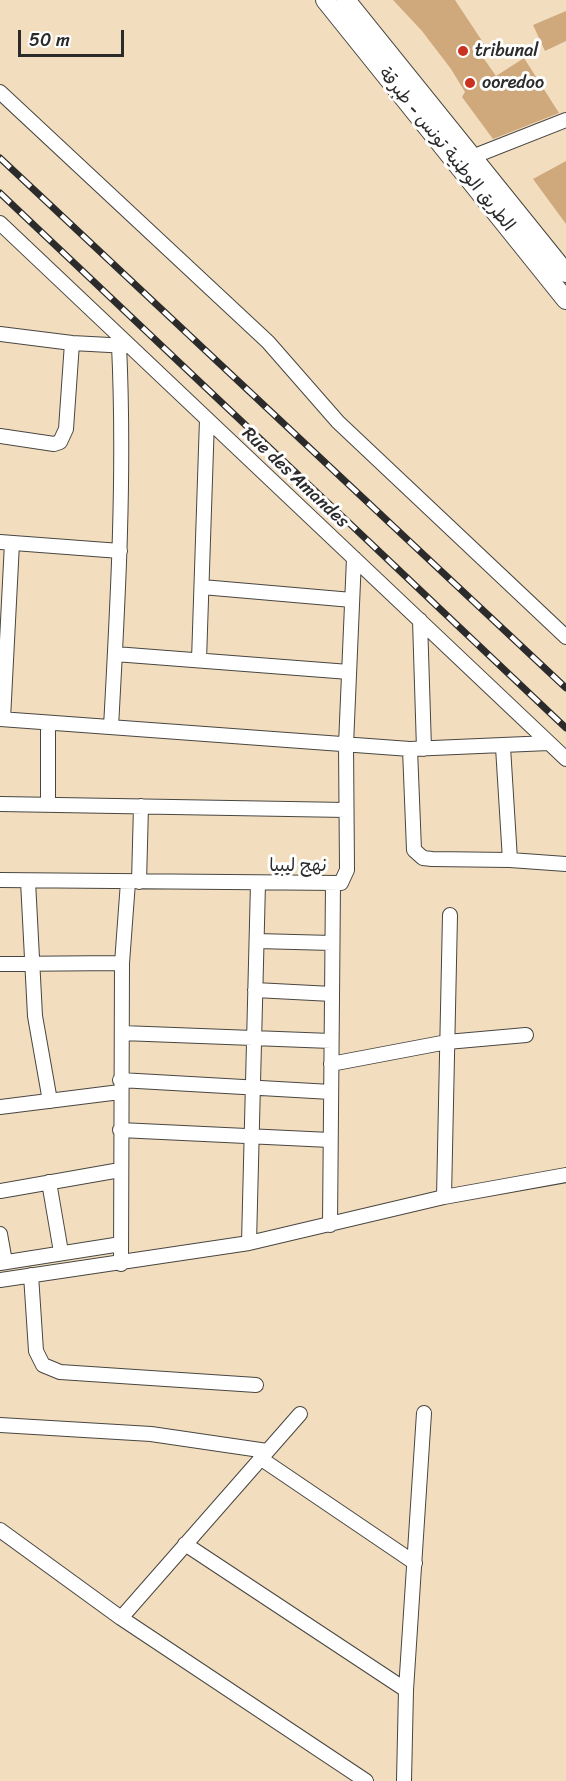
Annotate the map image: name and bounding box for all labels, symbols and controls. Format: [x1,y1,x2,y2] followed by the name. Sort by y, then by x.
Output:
[21,18,128,56] scale bar
[29,24,70,56] text: 50 m
[475,40,538,62] place label: tribunal
[456,44,470,58] marker: tribunal
[373,64,519,236] street label: الطريق الوطنية تونس - طبرقة
[482,72,544,94] place label: ooredoo
[463,76,477,90] marker: ooredoo
[237,423,353,533] street label: Rue des Amandes
[269,855,327,877] street label: نهج ليبيا

